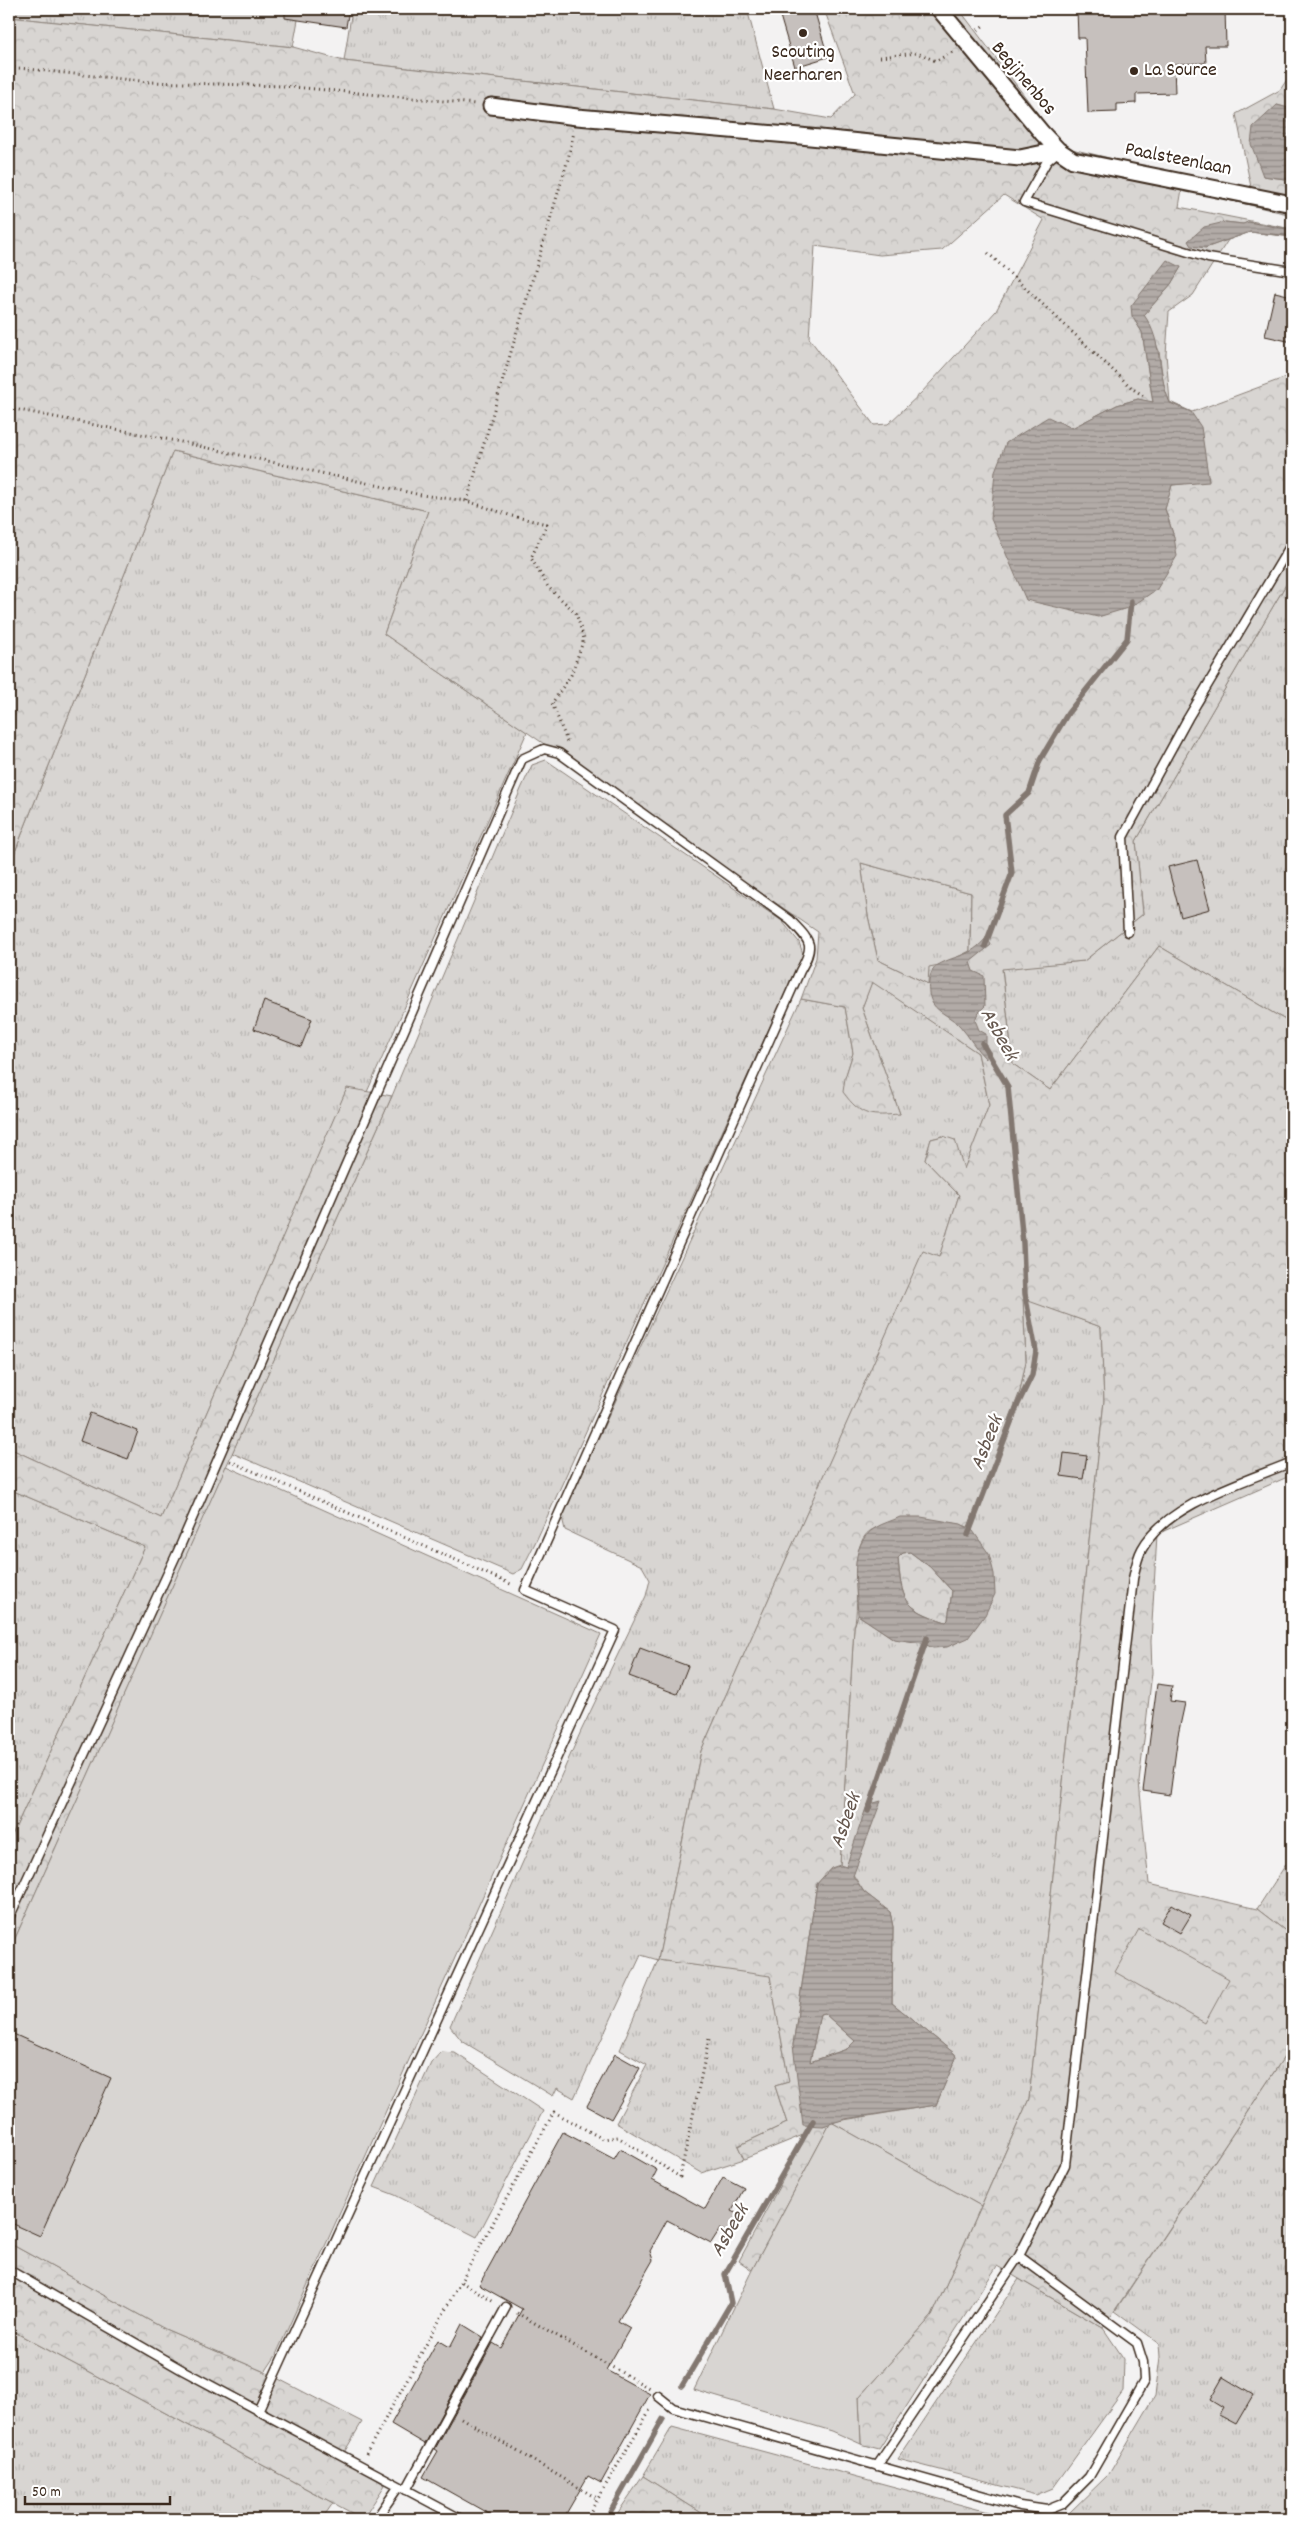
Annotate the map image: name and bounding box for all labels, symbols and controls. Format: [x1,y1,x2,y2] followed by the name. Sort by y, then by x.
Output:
[797,27,809,39] marker: Scouting Neerharen
[984,36,1062,122] street label: Begijnenbos
[764,39,842,90] place label: Scouting Neerharen
[1144,57,1217,85] place label: La Source
[1128,65,1140,77] marker: La Source
[1122,136,1234,184] street label: Paalsteenlaan
[971,1003,1026,1069] water label: Asbeek
[964,1409,1013,1475] water label: Asbeek
[824,1787,871,1853] water label: Asbeek
[704,2197,759,2263] water label: Asbeek
[25,2473,170,2505] scale bar
[32,2482,61,2504] text: 50 m

